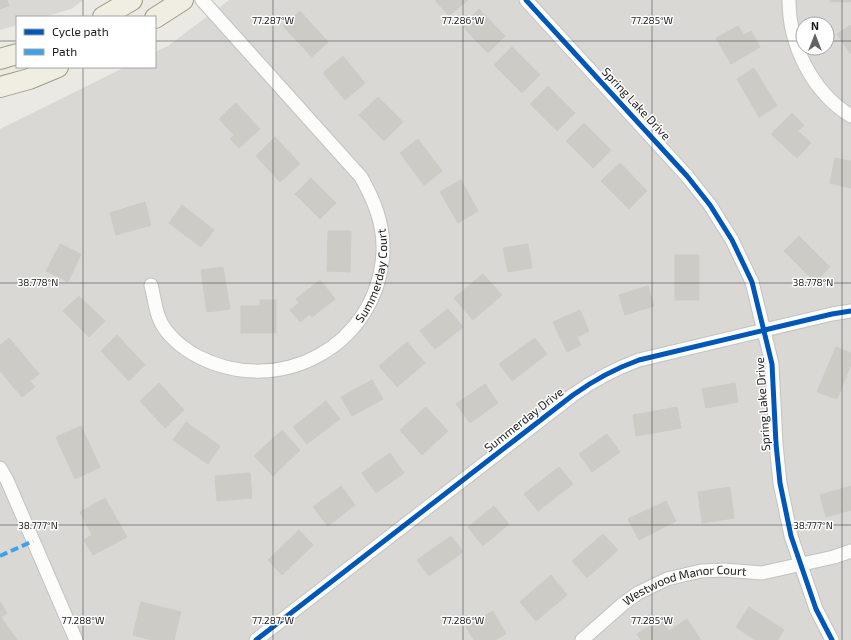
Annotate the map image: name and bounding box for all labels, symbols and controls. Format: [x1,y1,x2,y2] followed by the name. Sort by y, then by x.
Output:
[252,14,295,26] text: 77.287°W
[442,14,485,26] text: 77.286°W
[631,14,674,26] text: 77.285°W
[16,16,156,68] legend
[795,16,835,56] north arrow
[811,19,819,32] text: N
[52,24,109,38] text: Cycle path
[52,44,77,58] text: Path
[600,64,674,143] street label: Spring Lake Drive
[352,227,389,325] street label: Summerday Court
[18,276,58,288] text: 38.778°N
[793,276,833,288] text: 38.778°N
[752,357,772,452] street label: Spring Lake Drive
[481,384,566,454] street label: Summerday Drive
[18,519,58,531] text: 38.777°N
[793,519,833,531] text: 38.777°N
[620,562,747,608] street label: Westwood Manor Court
[62,614,105,626] text: 77.288°W
[252,614,295,626] text: 77.287°W
[442,614,485,626] text: 77.286°W
[631,614,674,626] text: 77.285°W

